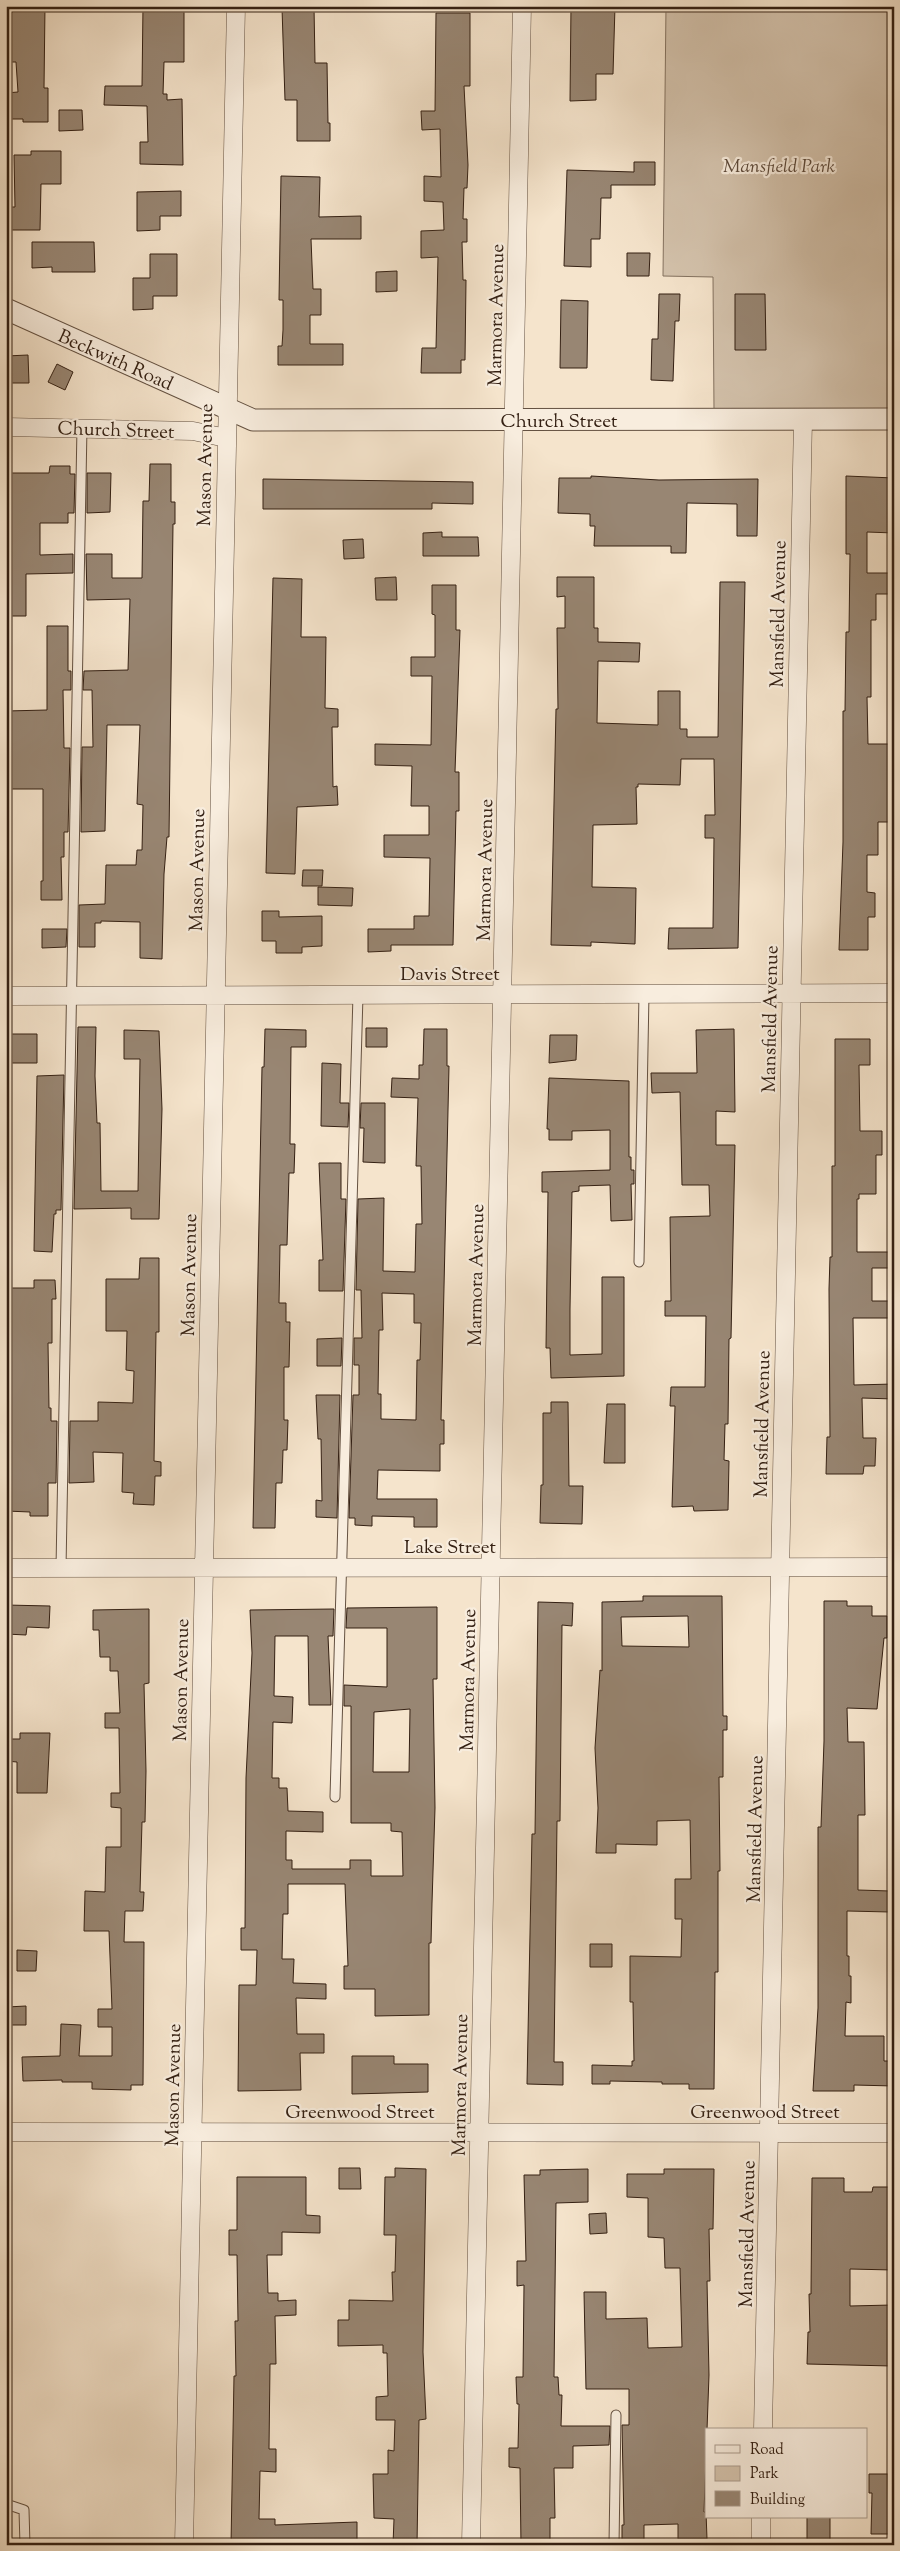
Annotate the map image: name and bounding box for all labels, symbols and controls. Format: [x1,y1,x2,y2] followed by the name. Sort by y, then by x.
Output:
[723,154,835,181] park label: Mansfield Park
[483,243,512,386] street label: Marmora Avenue
[53,324,177,399] street label: Beckwith Road
[192,403,221,527] street label: Mason Avenue
[500,409,618,436] street label: Church Street
[57,416,175,447] street label: Church Street
[765,540,794,688] street label: Mansfield Avenue
[472,798,501,941] street label: Marmora Avenue
[184,808,213,932] street label: Mason Avenue
[757,945,786,1093] street label: Mansfield Avenue
[400,962,500,989] street label: Davis Street
[463,1203,492,1346] street label: Marmora Avenue
[176,1213,205,1337] street label: Mason Avenue
[749,1350,778,1498] street label: Mansfield Avenue
[404,1535,497,1562] street label: Lake Street
[455,1608,484,1751] street label: Marmora Avenue
[168,1618,197,1742] street label: Mason Avenue
[742,1755,771,1903] street label: Mansfield Avenue
[447,2013,476,2156] street label: Marmora Avenue
[160,2023,189,2147] street label: Mason Avenue
[285,2100,435,2127] street label: Greenwood Street
[690,2100,840,2127] street label: Greenwood Street
[734,2160,763,2308] street label: Mansfield Avenue
[705,2428,868,2518] legend
[750,2440,784,2461] text: Road
[750,2464,779,2485] text: Park
[750,2490,805,2511] text: Building

